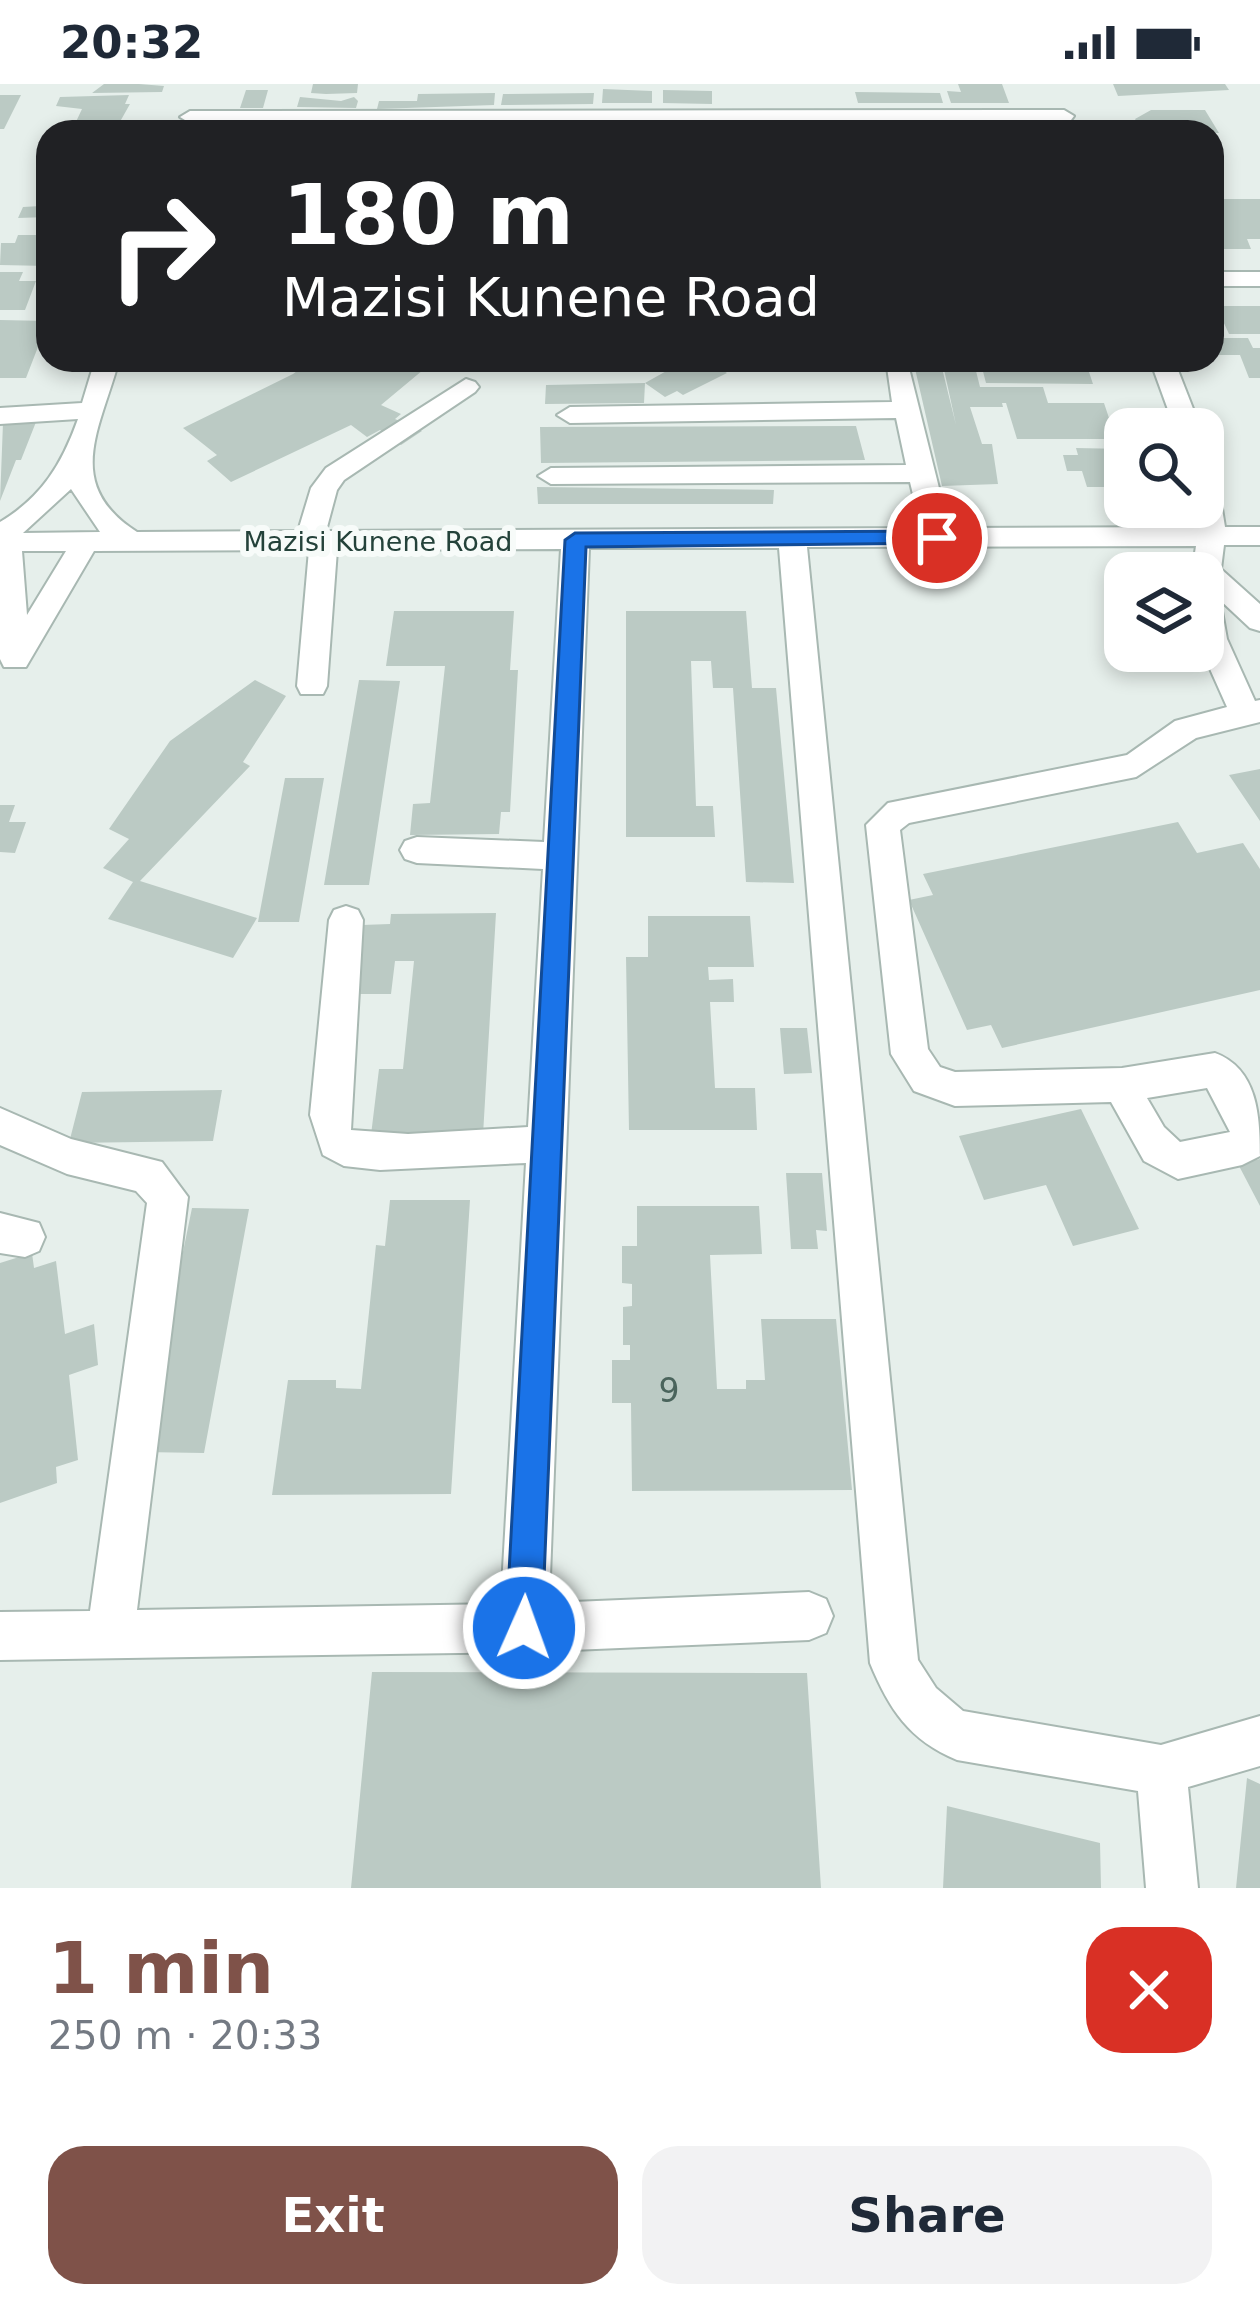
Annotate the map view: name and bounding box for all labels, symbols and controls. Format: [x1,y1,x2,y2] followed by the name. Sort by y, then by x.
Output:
[60,16,203,69] text: 20:32
[282,166,574,264] text: 180 m
[84,168,240,324] icon: right
[282,266,820,329] text: Mazisi Kunene Road
[1104,408,1224,672] map controls
[1104,408,1224,528] button: search
[886,487,988,589] pin
[904,505,970,571] icon: arrive
[244,526,512,557] street label: Mazisi Kunene Road
[1104,552,1224,672] button: layers
[659,1371,680,1410] house number: 9
[461,1565,587,1691] position arrow
[48,1926,274,2010] text: 1 min
[1086,1927,1212,2053] button: close
[48,2013,322,2058] text: 250 m · 20:33
[48,2146,618,2284] button: Exit
[642,2146,1212,2284] button: Share

